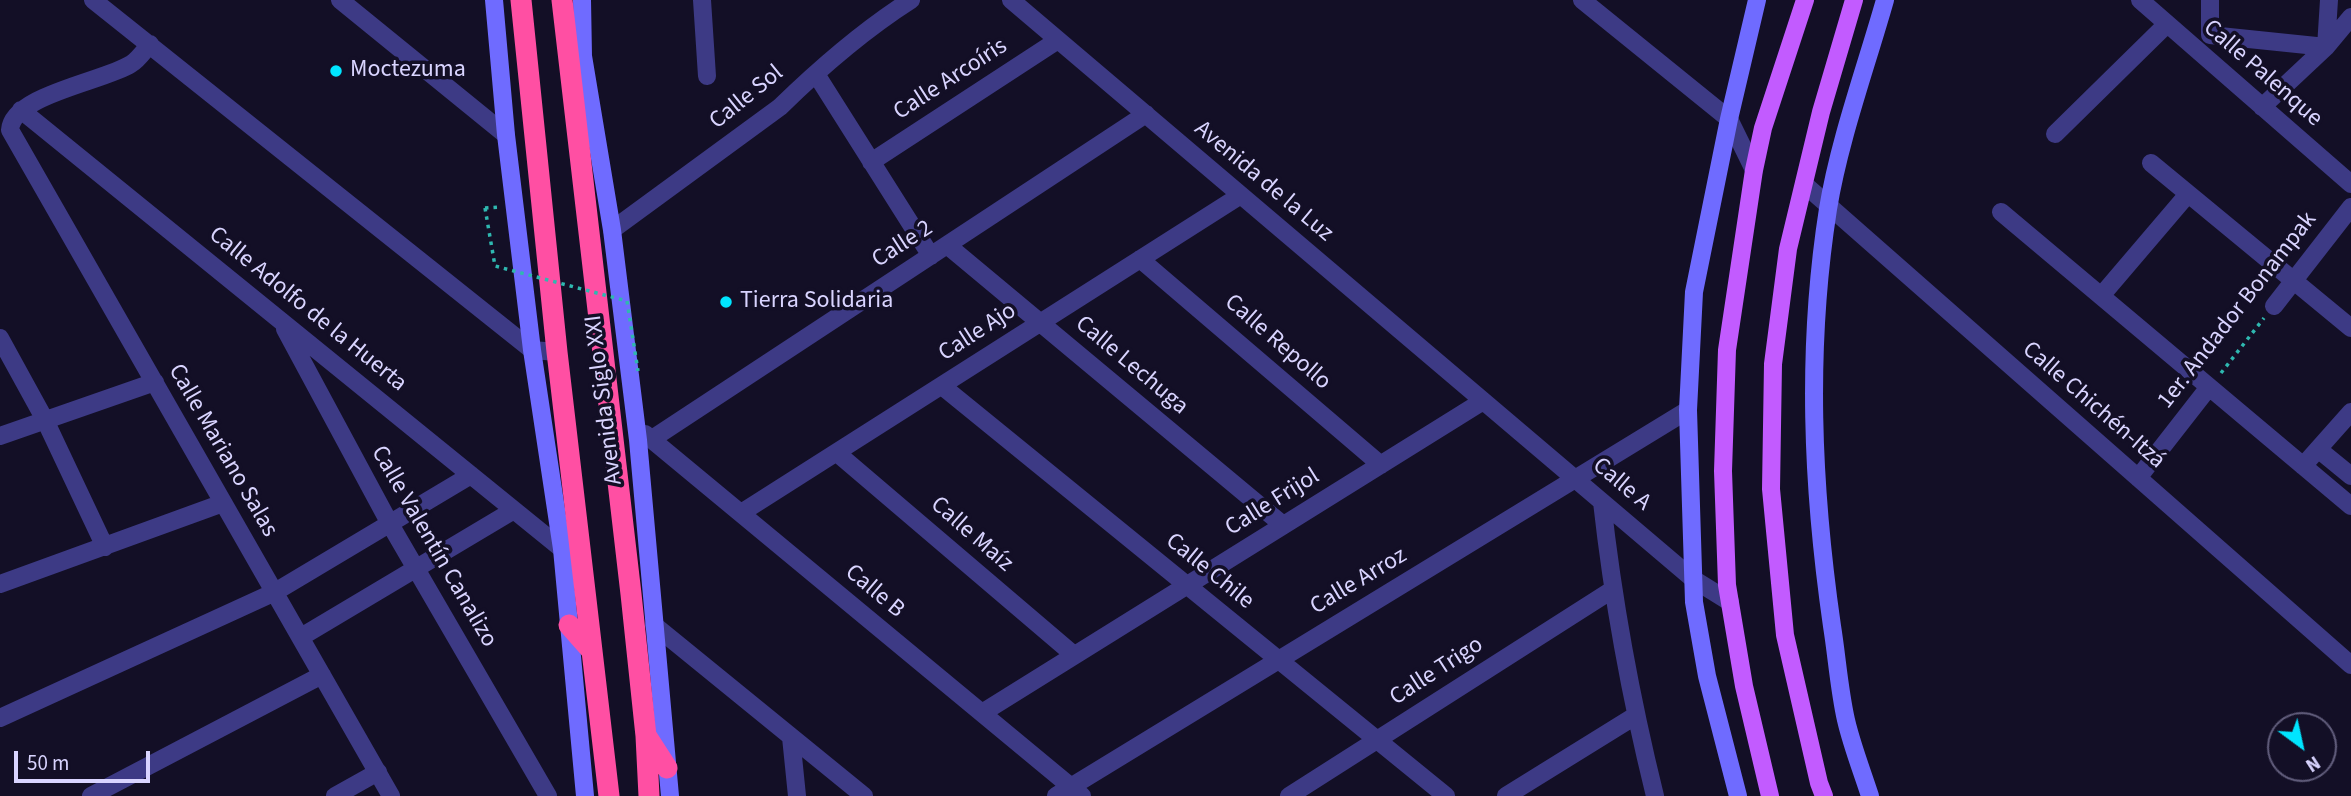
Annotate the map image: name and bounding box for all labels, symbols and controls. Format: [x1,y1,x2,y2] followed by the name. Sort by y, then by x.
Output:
[2196,14,2328,134] street label: Calle Palenque
[889,33,1013,127] street label: Calle Arcoíris
[350,57,466,85] place label: Moctezuma
[704,60,790,136] street label: Calle Sol
[328,63,344,79] marker: Moctezuma
[1188,115,1338,249] street label: Avenida de la Luz
[2152,207,2324,415] street label: 1er. Andador Bonampak
[867,215,939,275] street label: Calle 2
[202,221,412,399] street label: Calle Adolfo de la Huerta
[740,288,893,316] place label: Tierra Solidaria
[1218,289,1336,397] street label: Calle Repollo
[718,294,734,310] marker: Tierra Solidaria
[934,297,1022,369] street label: Calle Ajo
[1069,310,1193,422] street label: Calle Lechuga
[580,313,630,487] street label: Avenida Siglo XXI
[2016,336,2170,476] street label: Calle Chichén-Itzá
[161,359,283,543] street label: Calle Mariano Salas
[364,441,502,653] street label: Calle Valentín Canalizo
[1586,452,1656,518] street label: Calle A
[1221,463,1325,543] street label: Calle Frijol
[924,491,1018,579] street label: Calle Maíz
[1159,528,1259,616] street label: Calle Chile
[1306,542,1412,622] street label: Calle Arroz
[838,559,910,625] street label: Calle B
[1385,631,1489,713] street label: Calle Trigo
[2267,712,2337,782] north arrow
[18,736,154,780] scale bar
[27,748,69,778] text: 50 m
[2300,749,2325,778] text: N

